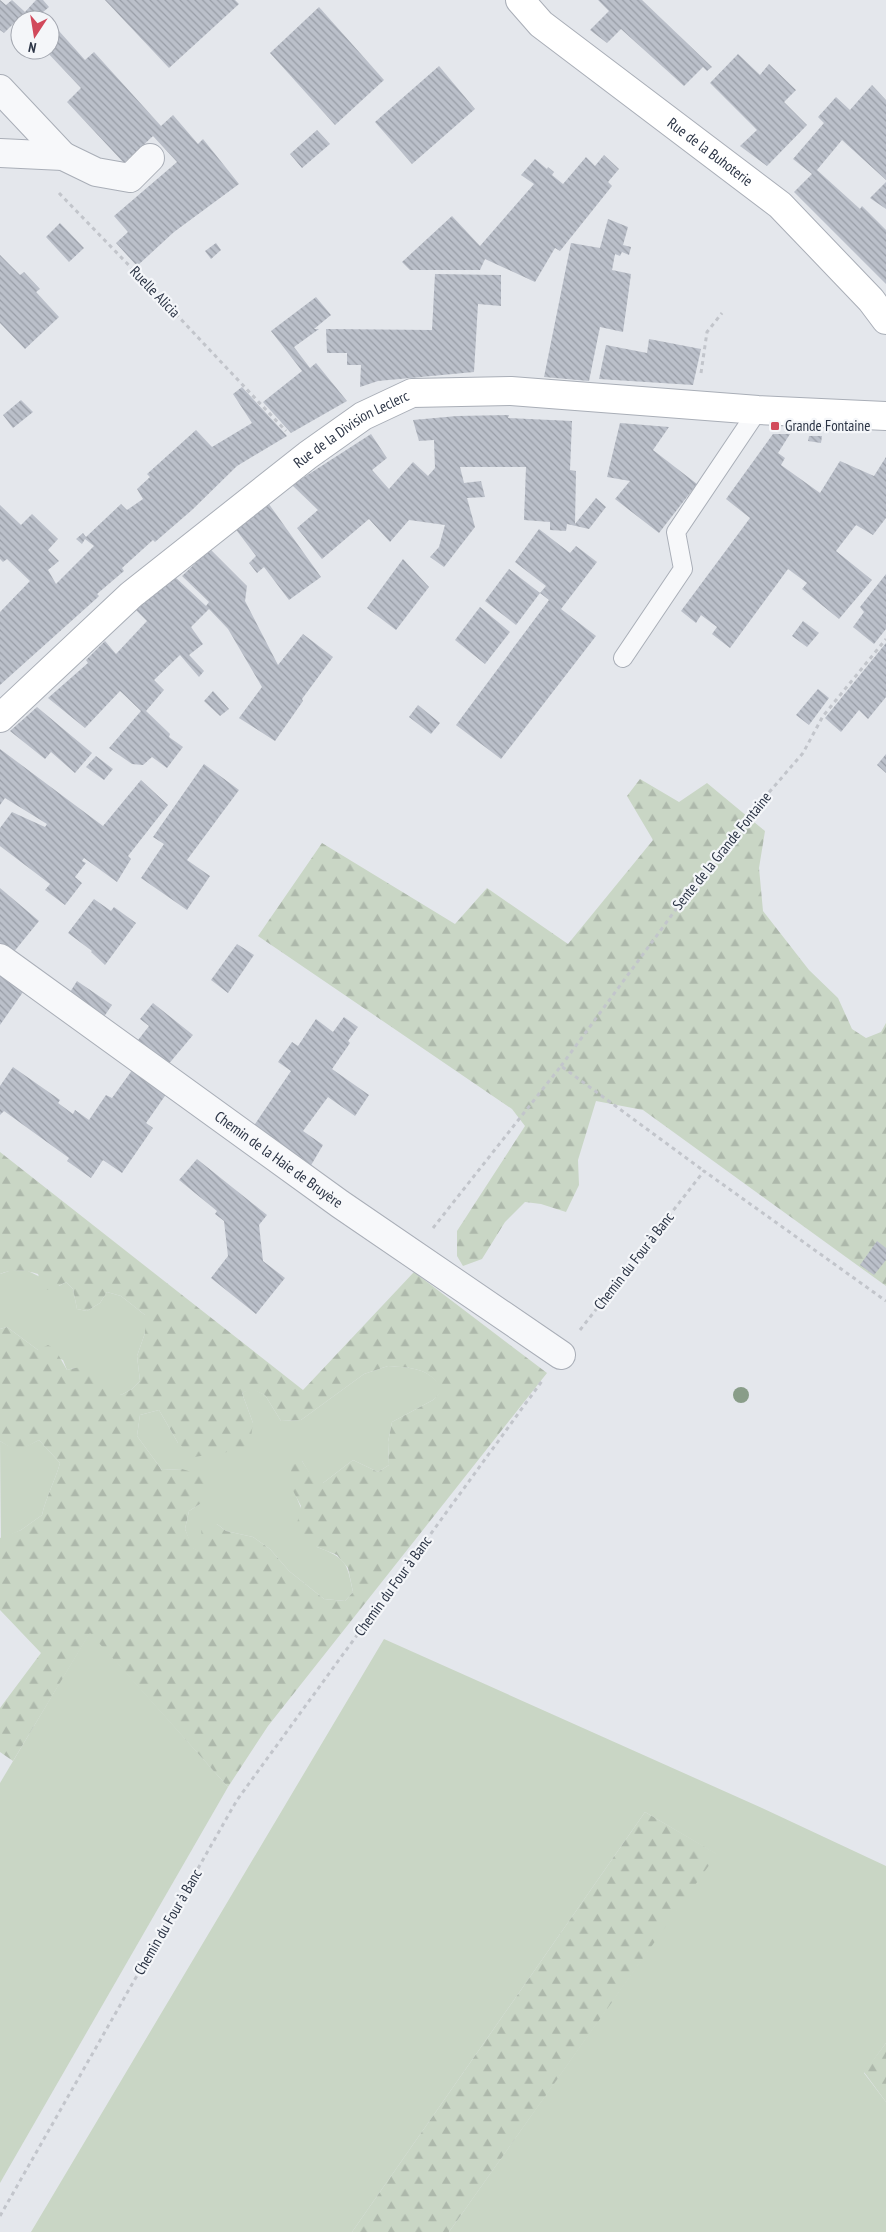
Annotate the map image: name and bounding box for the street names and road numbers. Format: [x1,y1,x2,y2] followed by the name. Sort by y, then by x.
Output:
[664,113,757,190] street label: Rue de la Buhoterie
[126,262,185,321] street label: Ruelle Alicia
[289,386,412,472] street label: Rue de la Division Leclerc
[668,788,775,914] street label: Sente de la Grande Fontaine
[211,1107,347,1212] street label: Chemin de la Haie de Bruyère
[589,1207,678,1314] street label: Chemin du Four à Banc
[350,1531,436,1640] street label: Chemin du Four à Banc
[130,1865,206,1978] street label: Chemin du Four à Banc

